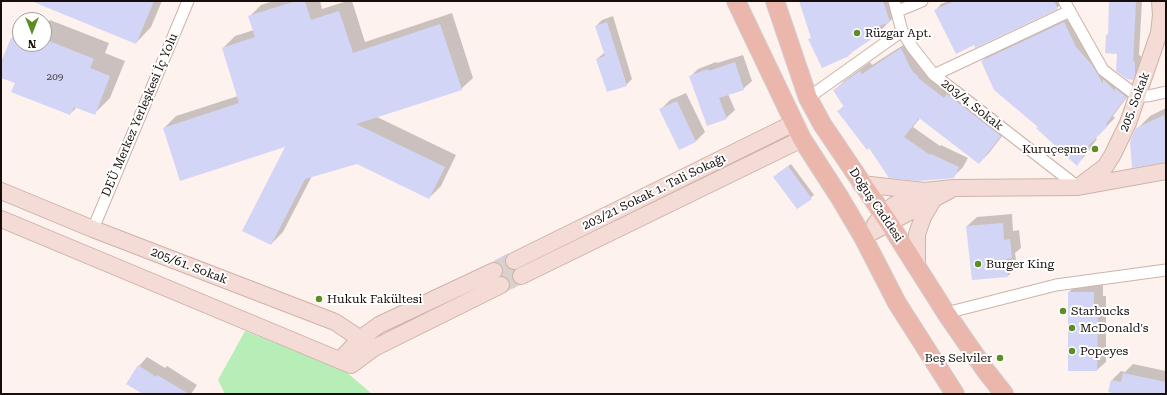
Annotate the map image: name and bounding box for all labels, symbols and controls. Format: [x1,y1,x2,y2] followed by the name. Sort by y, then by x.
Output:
[12,12,52,52] north arrow
[865,26,931,40] place label: Rüzgar Apt.
[852,28,862,38] marker: Rüzgar Apt.
[99,31,181,199] street label: DEÜ Merkez Yerleşkesi İç Yolu
[28,37,36,50] text: N
[1117,70,1153,134] street label: 205. Sokak
[47,71,63,83] house number: 209
[938,76,1006,134] street label: 203/4. Sokak
[1022,142,1087,156] place label: Kuruçeşme
[1090,144,1100,154] marker: Kuruçeşme
[580,151,728,233] street label: 203/21 Sokak 1. Tali Sokağı
[846,165,906,245] street label: Doğuş Caddesi
[149,245,229,287] street label: 205/61. Sokak
[986,257,1054,271] place label: Burger King
[973,259,983,269] marker: Burger King
[327,292,422,306] place label: Hukuk Fakültesi
[314,294,324,304] marker: Hukuk Fakültesi
[1071,304,1129,318] place label: Starbucks
[1058,306,1068,316] marker: Starbucks
[1080,321,1148,335] place label: McDonald's
[1067,323,1077,333] marker: McDonald's
[1080,344,1128,358] place label: Popeyes
[1067,346,1077,356] marker: Popeyes
[925,351,992,365] place label: Beş Selviler
[995,353,1005,363] marker: Beş Selviler

